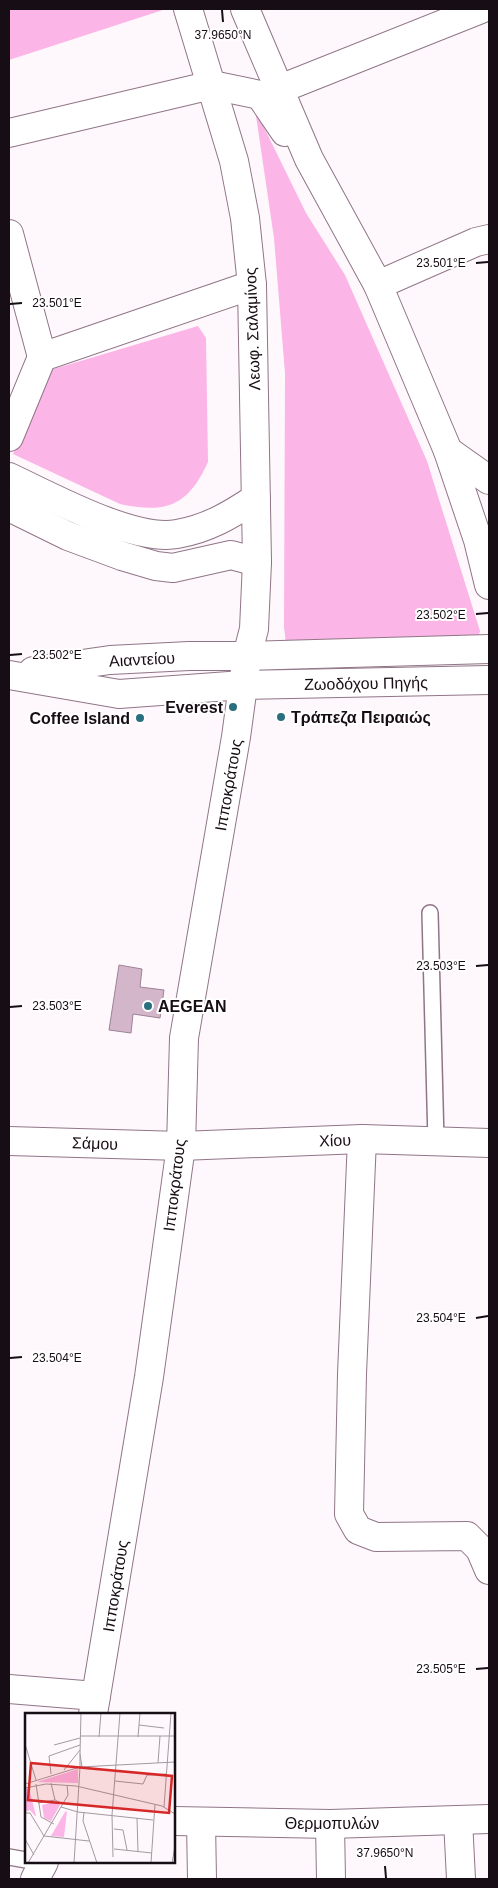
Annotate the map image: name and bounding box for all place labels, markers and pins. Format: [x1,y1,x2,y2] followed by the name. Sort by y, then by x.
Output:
[165,699,224,716] place label: Everest
[227,701,239,713] marker: Everest
[291,709,431,727] place label: Τράπεζα Πειραιώς
[30,710,130,727] place label: Coffee Island
[275,711,287,723] marker: Τράπεζα Πειραιώς
[134,712,146,724] marker: Coffee Island
[158,998,226,1015] place label: AEGEAN
[142,1000,154,1012] marker: AEGEAN

